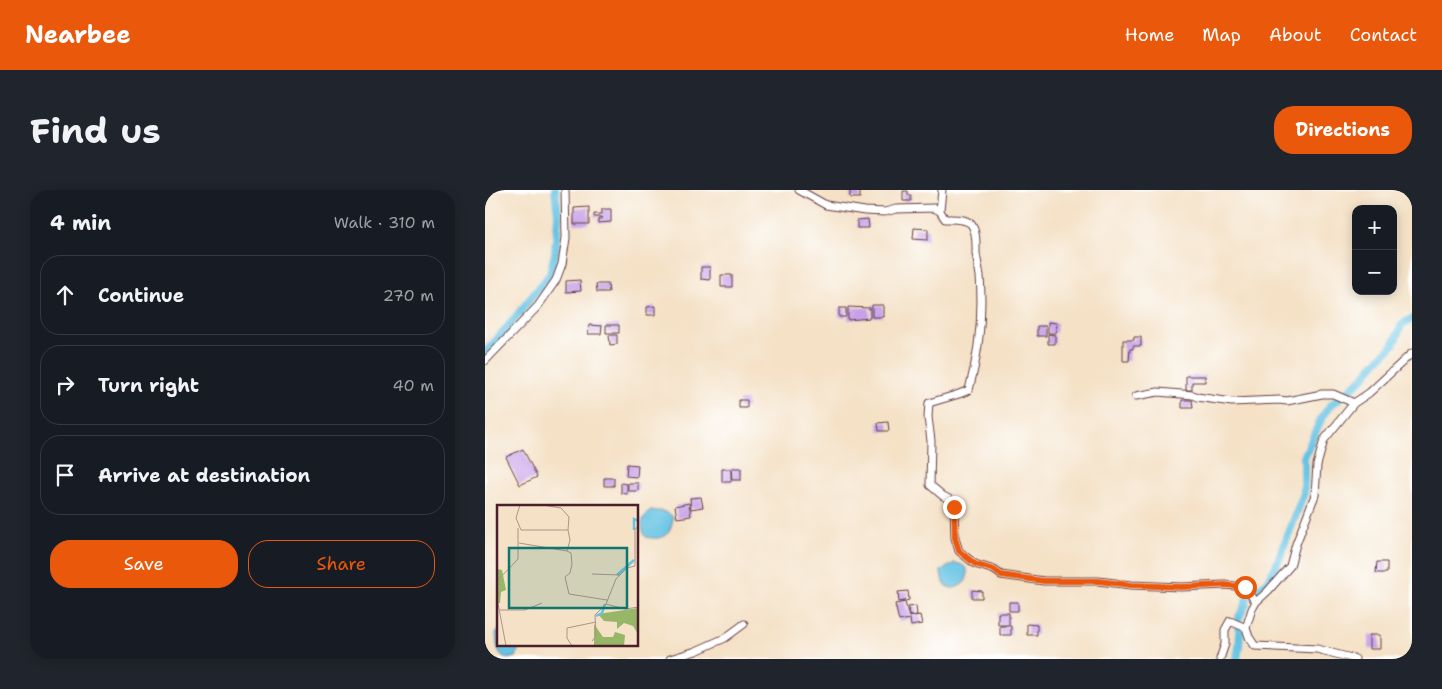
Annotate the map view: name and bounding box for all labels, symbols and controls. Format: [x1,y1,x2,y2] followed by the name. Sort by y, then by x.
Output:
[25,19,131,51] text: Nearbee
[1125,23,1174,47] text: Home
[1202,23,1241,47] text: Map
[1269,23,1322,47] text: About
[1350,23,1417,47] text: Contact
[1274,106,1412,154] button: Directions
[30,107,161,154] text: Find us
[1352,205,1397,295] map controls
[1352,205,1397,250] button: +
[50,209,111,237] text: 4 min
[334,212,435,233] text: Walk · 310 m
[1352,250,1397,295] button: −
[51,281,79,309] icon: ahead
[98,283,184,308] text: Continue
[383,285,434,306] text: 270 m
[51,371,79,399] icon: right
[98,373,199,398] text: Turn right
[392,375,434,396] text: 40 m
[51,461,79,489] icon: arrive
[98,463,310,488] text: Arrive at destination
[943,496,966,519] route end
[497,505,639,647] inset map
[50,540,238,588] button: Save
[248,540,435,588] button: Share
[1234,576,1257,599] route start

